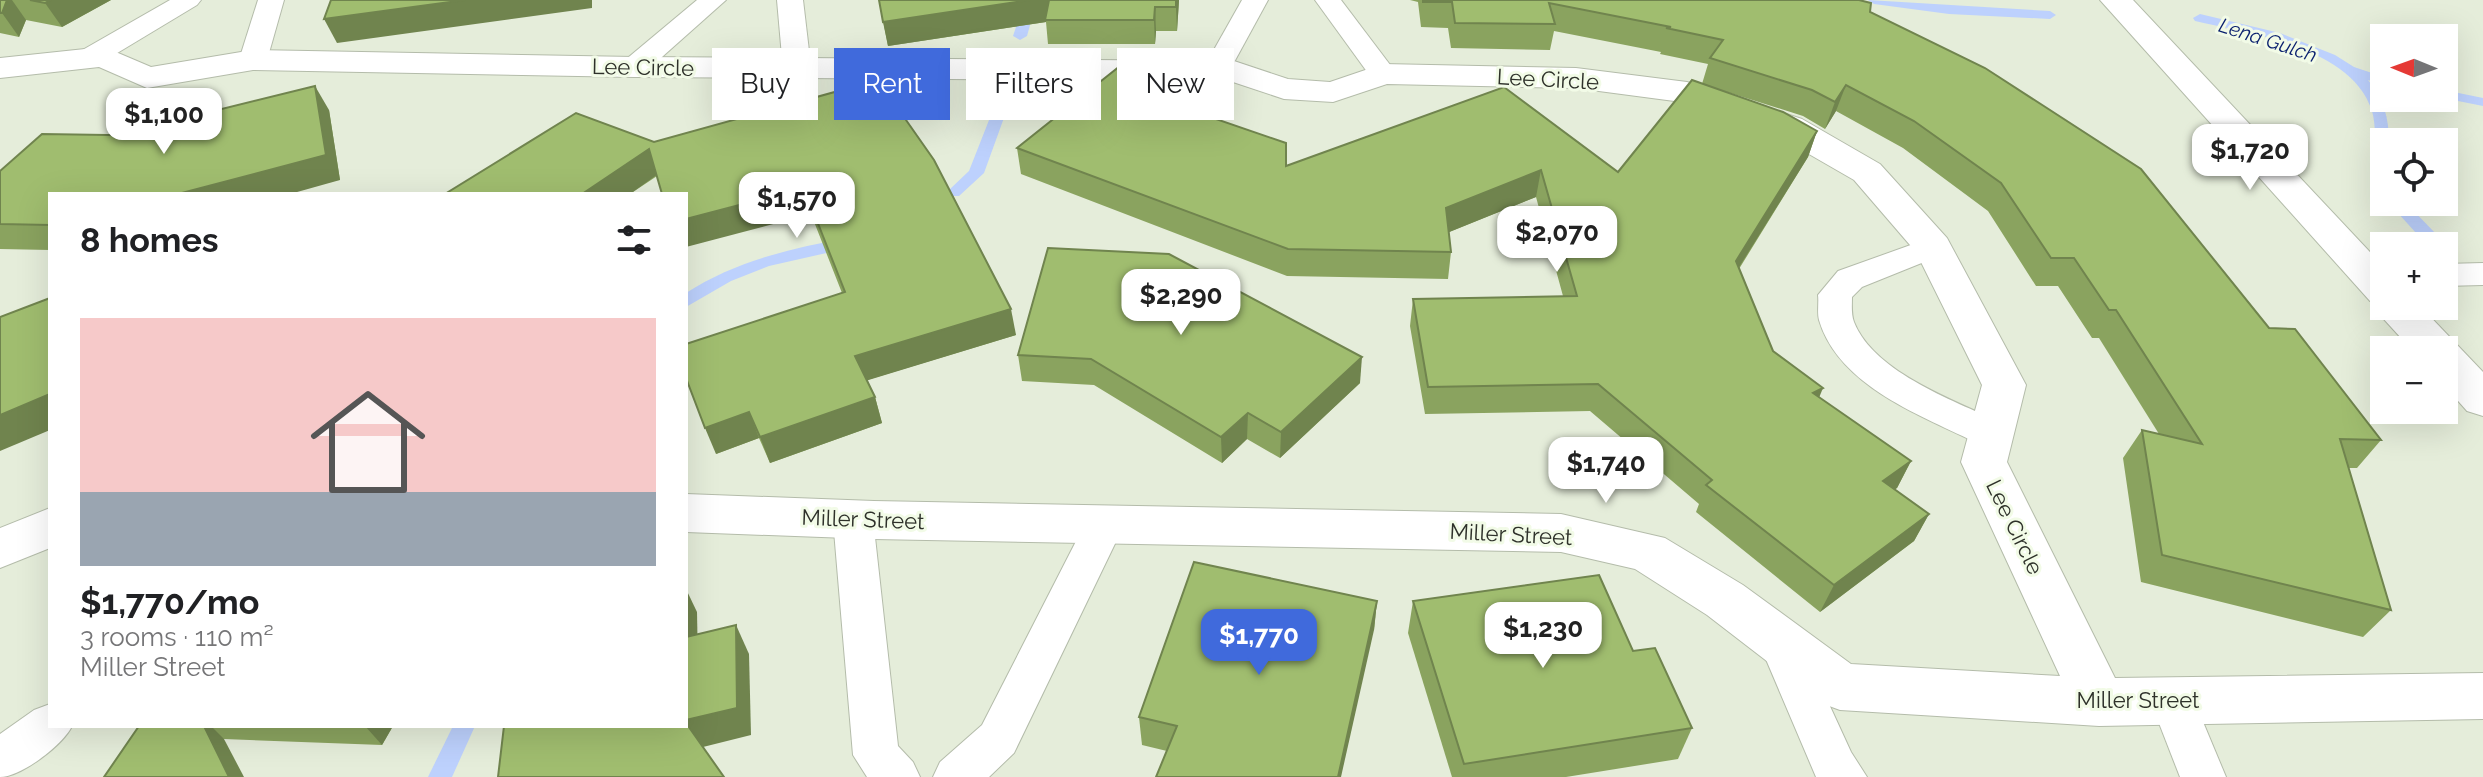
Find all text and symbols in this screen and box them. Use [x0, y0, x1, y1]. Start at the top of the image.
water label: Lena Gulch [2216, 13, 2320, 67]
north arrow [2370, 24, 2458, 112]
map controls [2370, 24, 2458, 424]
chip: Buy [712, 48, 818, 120]
chip: Rent [834, 48, 950, 120]
chip: Filters [966, 48, 1101, 120]
chip: New [1117, 48, 1234, 120]
street label: Lee Circle [592, 53, 694, 81]
street label: Lee Circle [1496, 63, 1600, 95]
pin: $1,100 [99, 88, 229, 156]
text: $1,100 [124, 99, 204, 129]
pin: $1,720 [2185, 124, 2315, 192]
button: locate [2370, 128, 2458, 216]
text: $1,720 [2210, 135, 2290, 165]
pin: $1,570 [732, 172, 862, 240]
text: $1,570 [757, 183, 837, 213]
pin: $2,070 [1492, 206, 1622, 274]
text: $2,070 [1515, 217, 1599, 247]
icon: filters [612, 218, 656, 262]
text: 8 homes [80, 220, 219, 260]
button: + [2370, 232, 2458, 320]
pin: $2,290 [1116, 269, 1246, 337]
text: $2,290 [1139, 280, 1223, 310]
button: − [2370, 336, 2458, 424]
icon: home [296, 370, 440, 514]
pin: $1,740 [1541, 437, 1671, 505]
text: $1,740 [1566, 448, 1646, 478]
street label: Lee Circle [1981, 475, 2049, 579]
street label: Miller Street [801, 504, 925, 534]
street label: Miller Street [1449, 518, 1574, 550]
text: $1,770/mo [80, 582, 259, 622]
pin: $1,230 [1478, 602, 1608, 670]
pin: $1,770 [1194, 609, 1324, 677]
text: $1,230 [1503, 613, 1583, 643]
text: $1,770 [1219, 620, 1299, 650]
text: 3 rooms · 110 m² [80, 622, 274, 652]
text: Miller Street [80, 652, 225, 682]
street label: Miller Street [2077, 687, 2200, 713]

